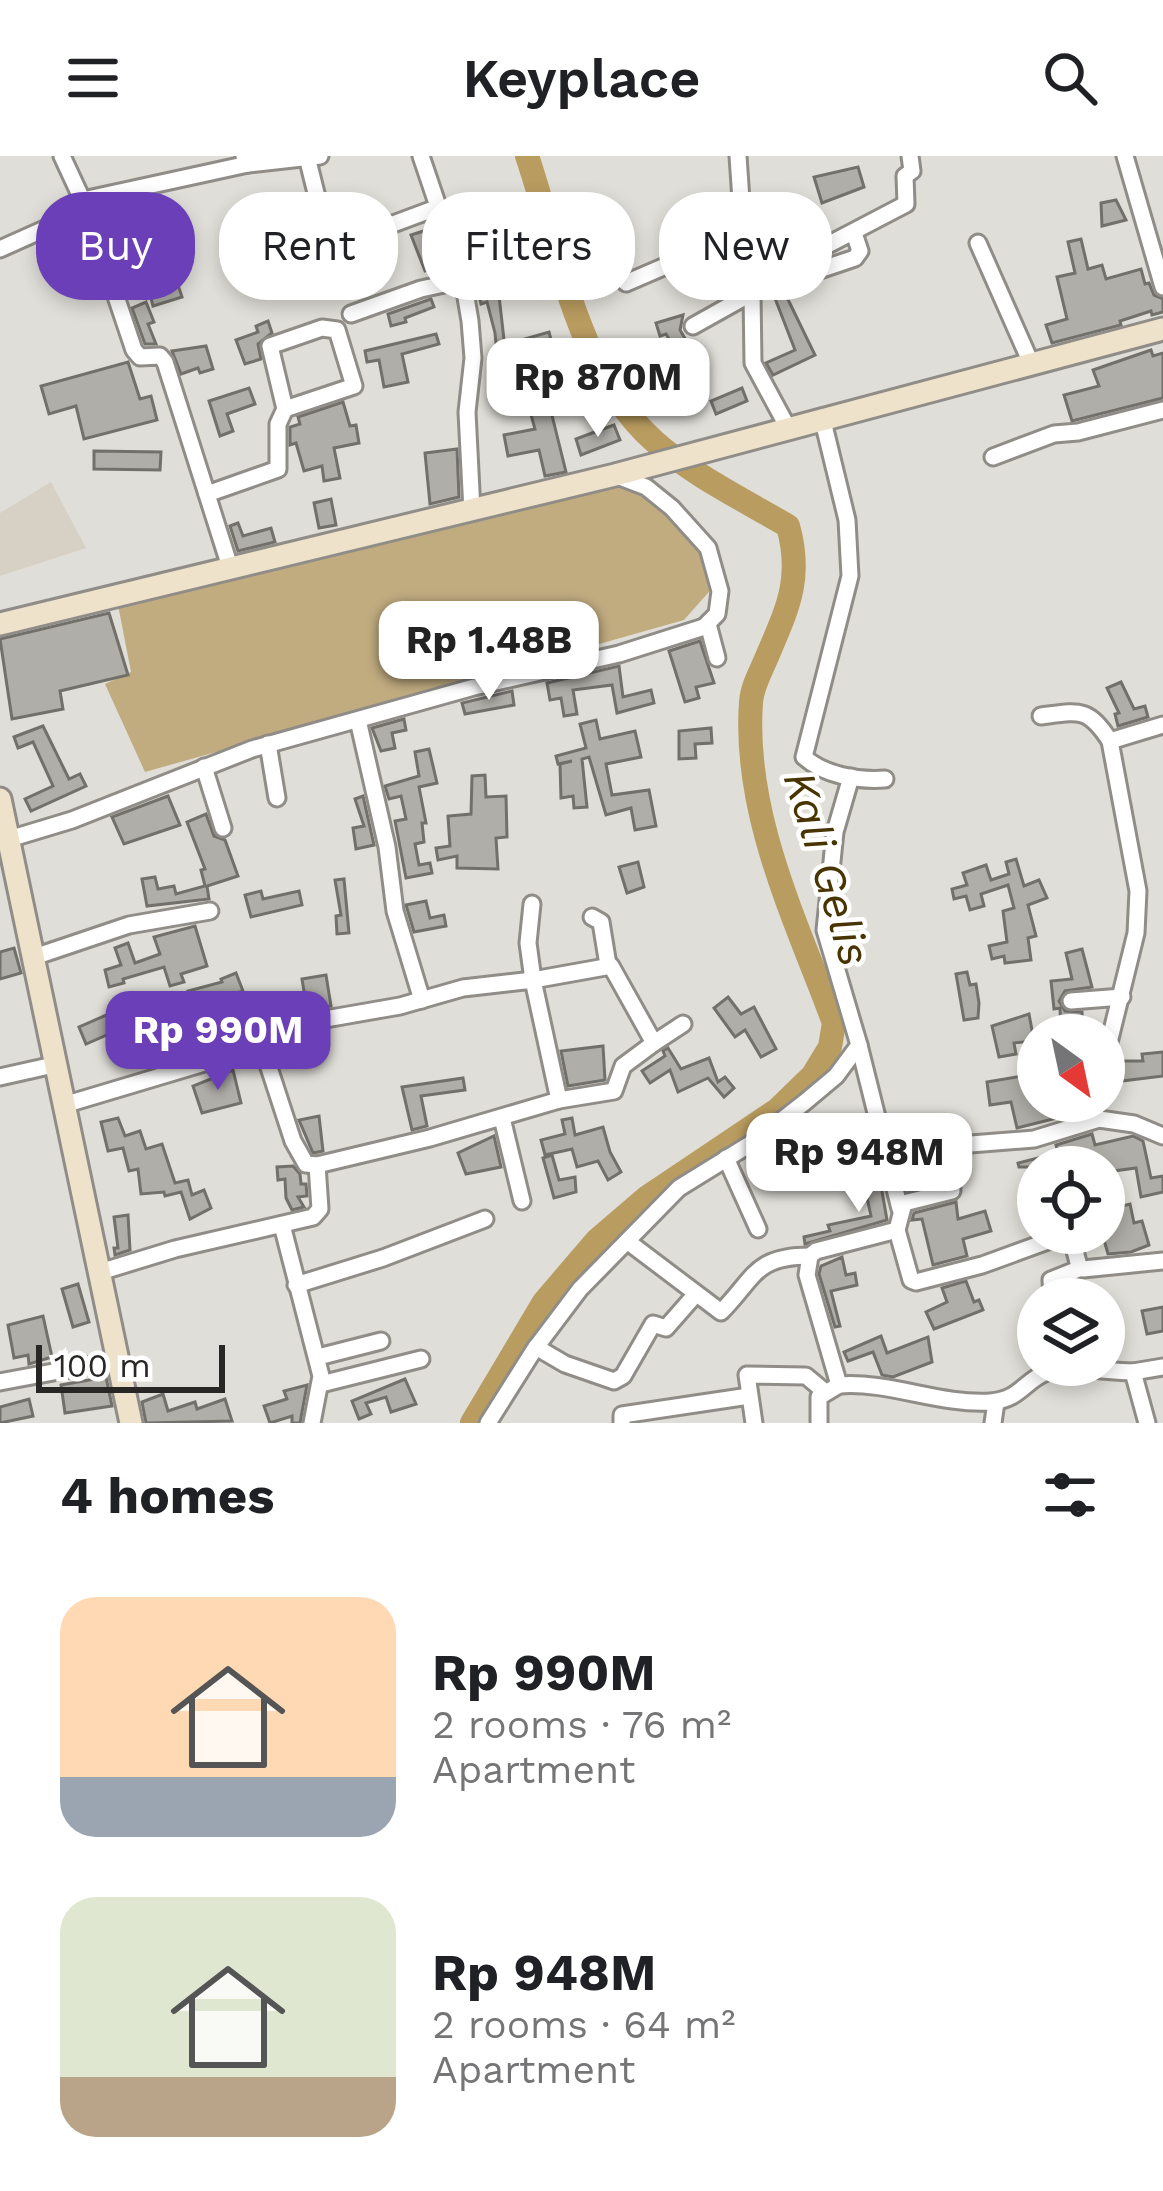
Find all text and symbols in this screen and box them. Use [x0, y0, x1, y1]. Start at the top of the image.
icon: menu [60, 45, 126, 111]
icon: search [1037, 45, 1103, 111]
text: Keyplace [462, 47, 701, 110]
chip: Buy [36, 192, 195, 300]
chip: Rent [219, 192, 398, 300]
chip: Filters [422, 192, 635, 300]
chip: New [659, 192, 832, 300]
pin: Rp 870M [487, 338, 709, 440]
text: Rp 870M [514, 354, 682, 399]
pin: Rp 1.48B [365, 601, 613, 703]
text: Rp 1.48B [406, 617, 572, 662]
water label: Kali Gelis [773, 764, 882, 972]
pin: Rp 990M [107, 991, 329, 1093]
text: Rp 990M [132, 1007, 304, 1052]
north arrow [1017, 1014, 1125, 1122]
map controls [1017, 1014, 1125, 1386]
pin: Rp 948M [748, 1113, 970, 1215]
text: Rp 948M [773, 1129, 945, 1174]
button: locate [1017, 1146, 1125, 1254]
button: layers [1017, 1278, 1125, 1386]
scale bar [36, 1339, 225, 1392]
text: 100 m [54, 1346, 151, 1385]
icon: filters [1037, 1462, 1103, 1528]
text: 4 homes [60, 1466, 274, 1525]
text: Rp 990M [432, 1643, 656, 1702]
icon: home [156, 1645, 300, 1789]
text: 2 rooms · 76 m² [432, 1702, 731, 1747]
text: Apartment [432, 1747, 635, 1792]
text: Rp 948M [432, 1943, 656, 2002]
icon: home [156, 1945, 300, 2089]
text: 2 rooms · 64 m² [432, 2002, 736, 2047]
text: Apartment [432, 2047, 635, 2092]

